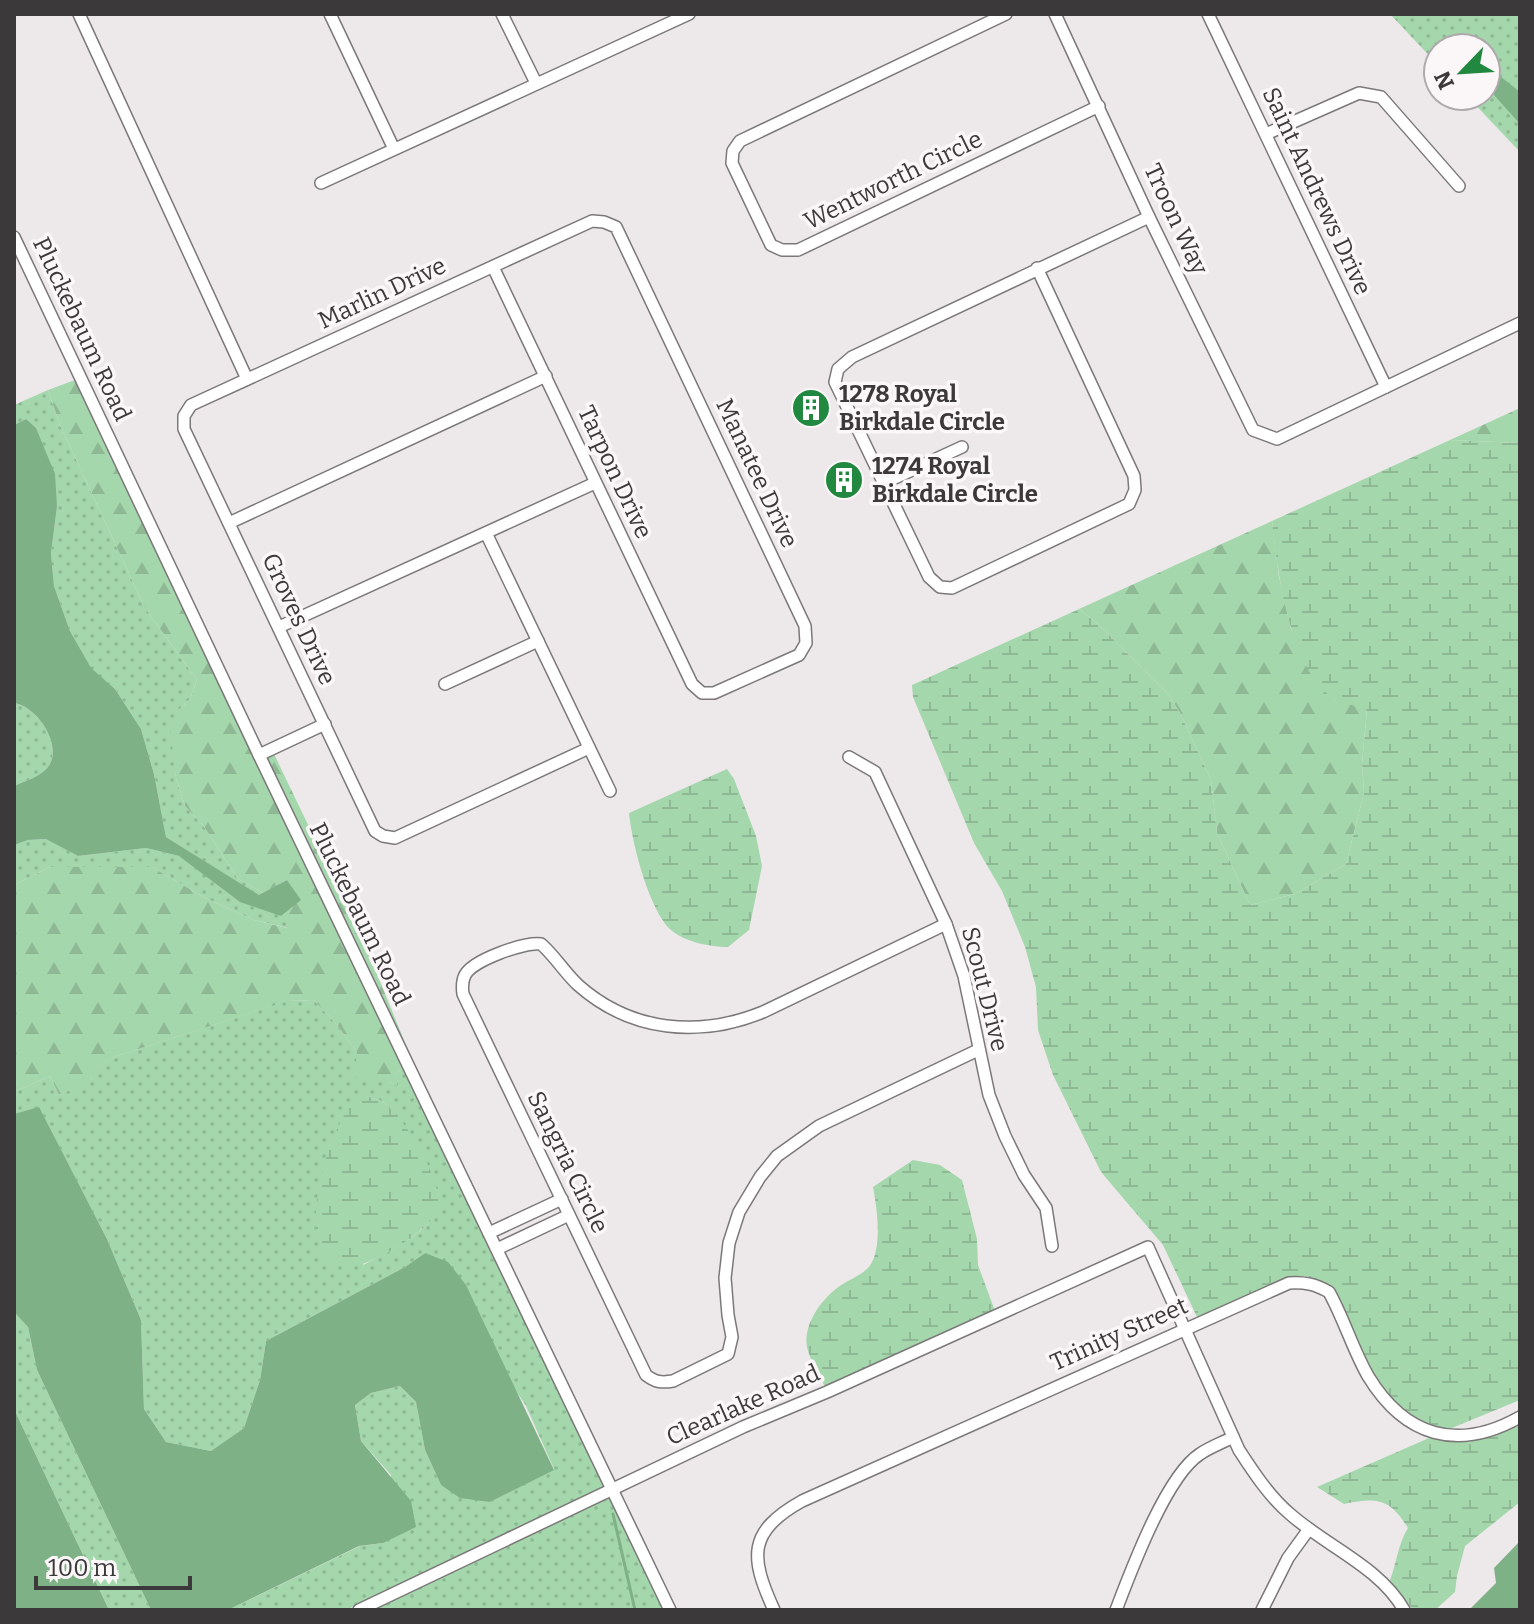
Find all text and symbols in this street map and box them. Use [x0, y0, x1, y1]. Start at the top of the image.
north arrow [1422, 32, 1502, 112]
text: N [1428, 67, 1460, 94]
street label: Saint Andrews Drive [1257, 83, 1377, 299]
street label: Wentworth Circle [799, 125, 987, 235]
street label: Troon Way [1138, 159, 1214, 279]
street label: Pluckebaum Road [27, 233, 137, 425]
street label: Marlin Drive [314, 251, 450, 335]
place label: 1278 Royal Birkdale Circle [839, 380, 1005, 436]
building icon: 1278 Royal Birkdale Circle [790, 387, 832, 429]
street label: Manatee Drive [710, 394, 804, 552]
street label: Tarpon Drive [572, 401, 658, 543]
place label: 1274 Royal Birkdale Circle [872, 452, 1038, 508]
building icon: 1274 Royal Birkdale Circle [823, 459, 865, 501]
street label: Groves Drive [256, 549, 342, 689]
street label: Pluckebaum Road [304, 818, 416, 1010]
street label: Scout Drive [956, 924, 1014, 1054]
street label: Sangria Circle [522, 1087, 614, 1237]
street label: Trinity Street [1046, 1291, 1192, 1377]
street label: Clearlake Road [662, 1359, 824, 1451]
scale bar [36, 1540, 190, 1590]
text: 100 m [48, 1554, 116, 1582]

